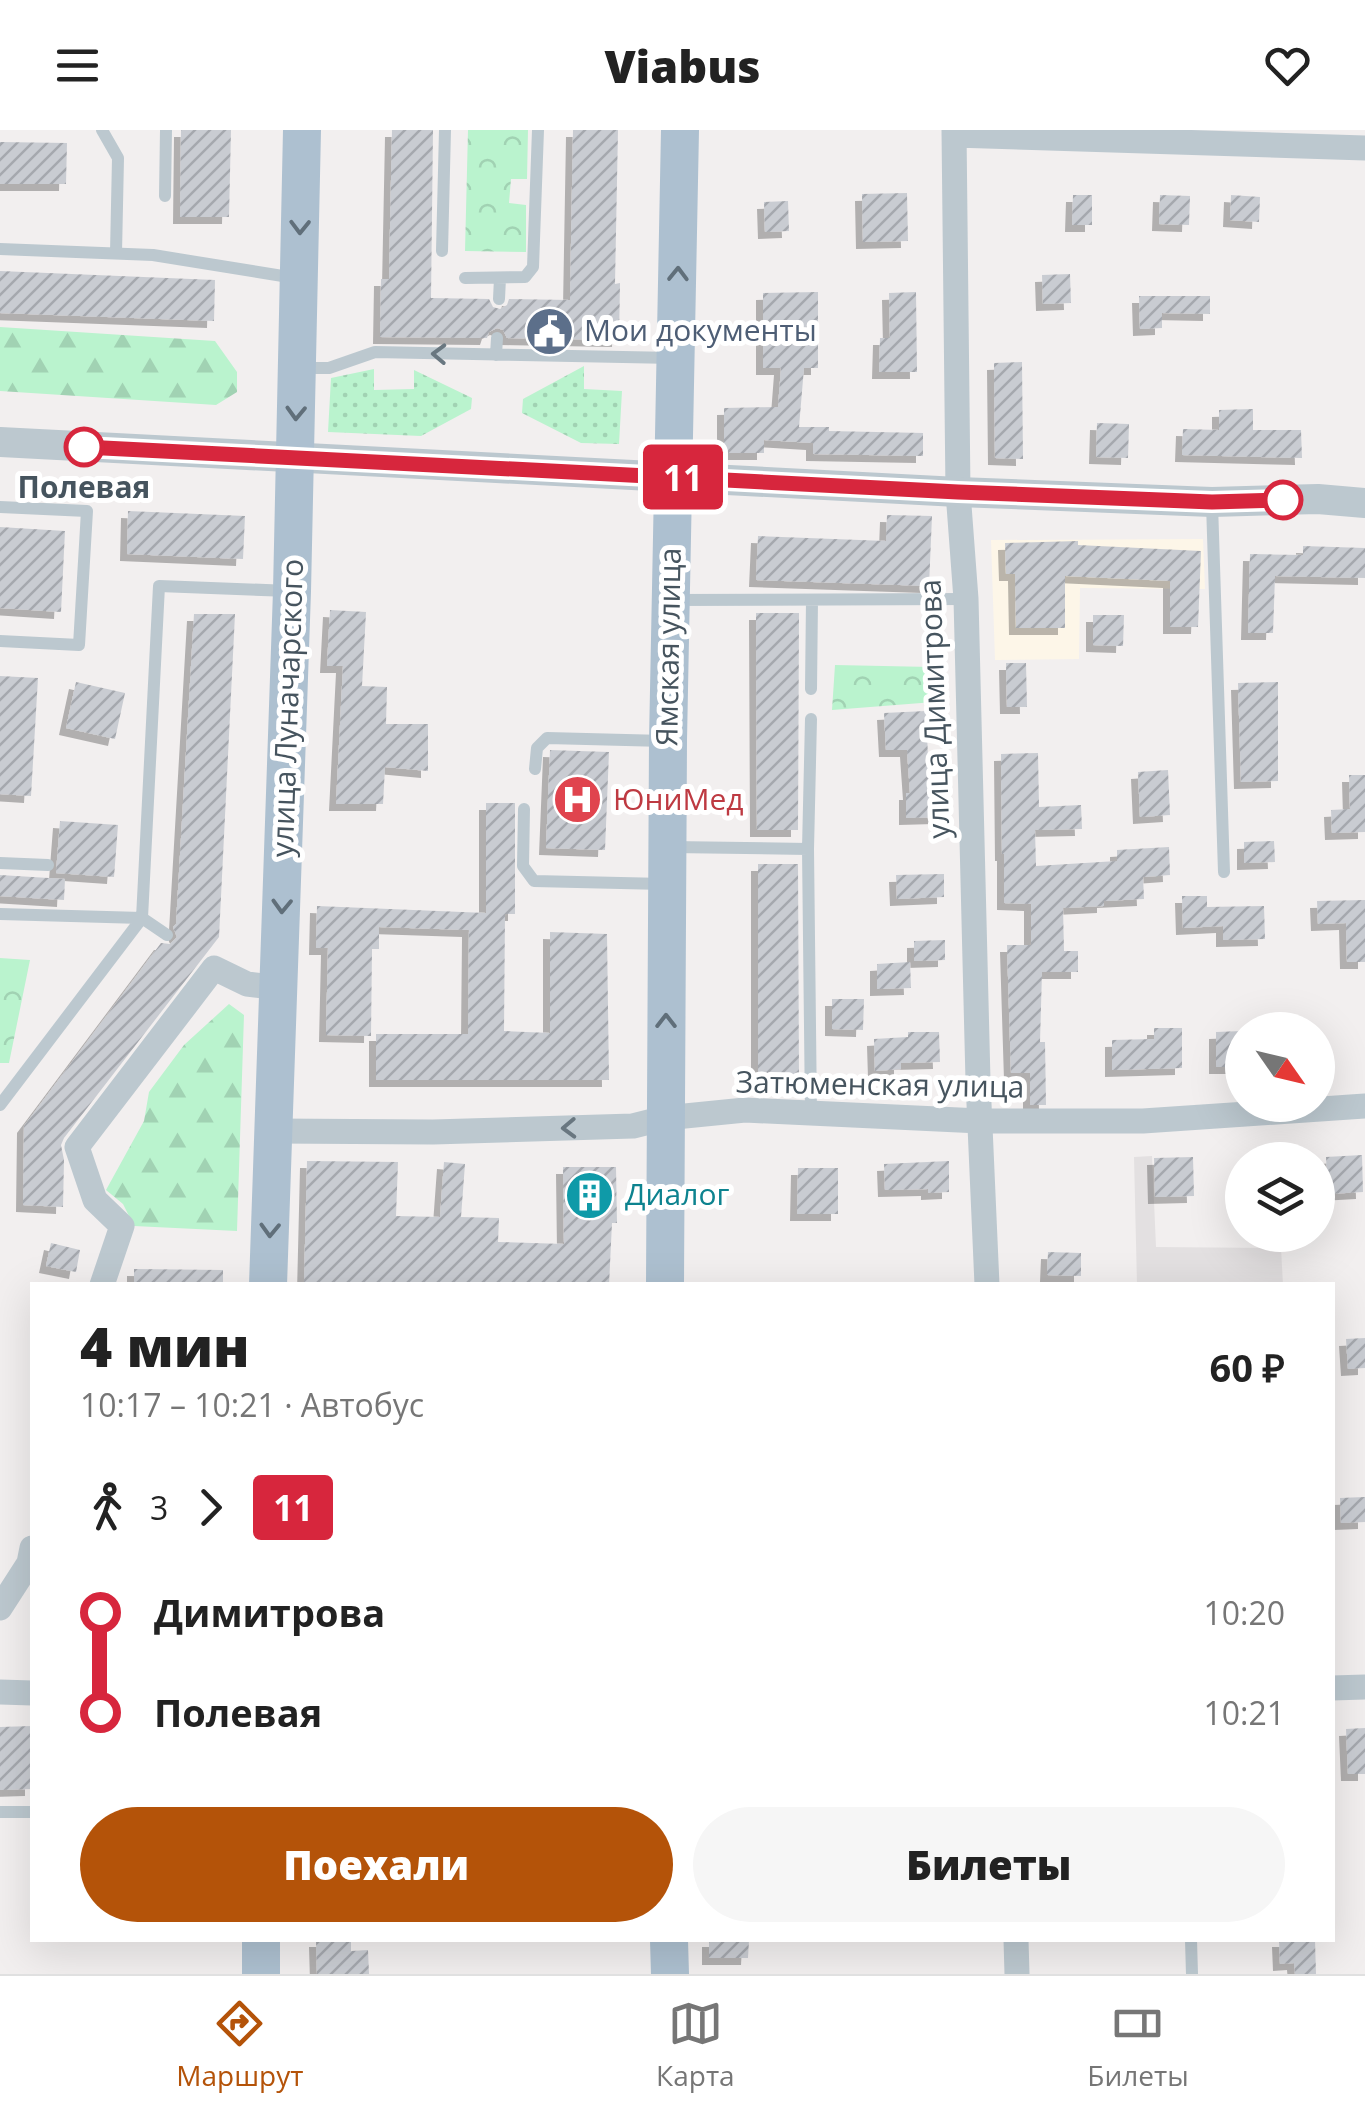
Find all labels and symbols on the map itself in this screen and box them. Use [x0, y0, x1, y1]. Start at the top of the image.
one-way arrow [290, 220, 311, 236]
one-way arrow [667, 266, 688, 282]
public building icon: Мои документы [523, 305, 575, 357]
place label: Мои документы [584, 309, 817, 350]
one-way arrow [430, 343, 446, 364]
one-way arrow [285, 405, 306, 421]
marker: Полевая [65, 428, 103, 466]
line badge: 11 [638, 444, 728, 510]
place label: Полевая [18, 466, 150, 507]
unlabelled marker [1264, 481, 1302, 519]
street label: Ямская улица [645, 547, 690, 747]
street label: улица Луначарского [261, 558, 312, 858]
street label: улица Димитрова [908, 579, 959, 839]
hospital icon: ЮниМед [552, 774, 604, 826]
place label: ЮниМед [613, 778, 744, 819]
one-way arrow [272, 898, 293, 914]
one-way arrow [655, 1012, 677, 1028]
north arrow [1225, 1012, 1335, 1122]
street label: Затюменская улица [735, 1060, 1025, 1107]
one-way arrow [560, 1118, 576, 1139]
building icon: Диалог [564, 1169, 616, 1221]
place label: Диалог [625, 1173, 729, 1214]
one-way arrow [260, 1223, 281, 1239]

